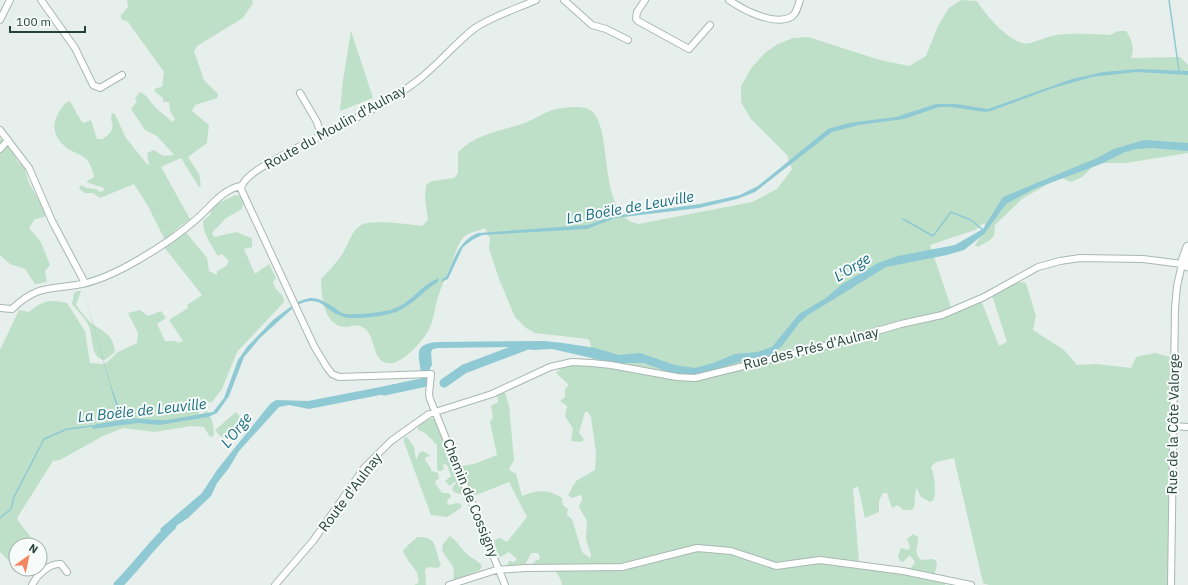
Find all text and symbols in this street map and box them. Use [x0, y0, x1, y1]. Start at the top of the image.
scale bar [10, 8, 85, 34]
text: 100 m [16, 14, 51, 29]
street label: Route du Moulin d'Aulnay [261, 80, 409, 174]
water label: La Boële de Leuville [565, 186, 696, 228]
water label: L'Orge [830, 248, 874, 286]
street label: Rue des Prés d'Aulnay [741, 322, 881, 374]
street label: Rue de la Côte Valorge [1163, 353, 1183, 495]
water label: La Boële de Leuville [77, 394, 208, 426]
water label: L'Orge [216, 408, 256, 452]
street label: Chemin de Cossigny [439, 436, 503, 560]
street label: Route d'Aulnay [314, 449, 386, 535]
north arrow [8, 537, 48, 577]
text: N [26, 541, 41, 557]

